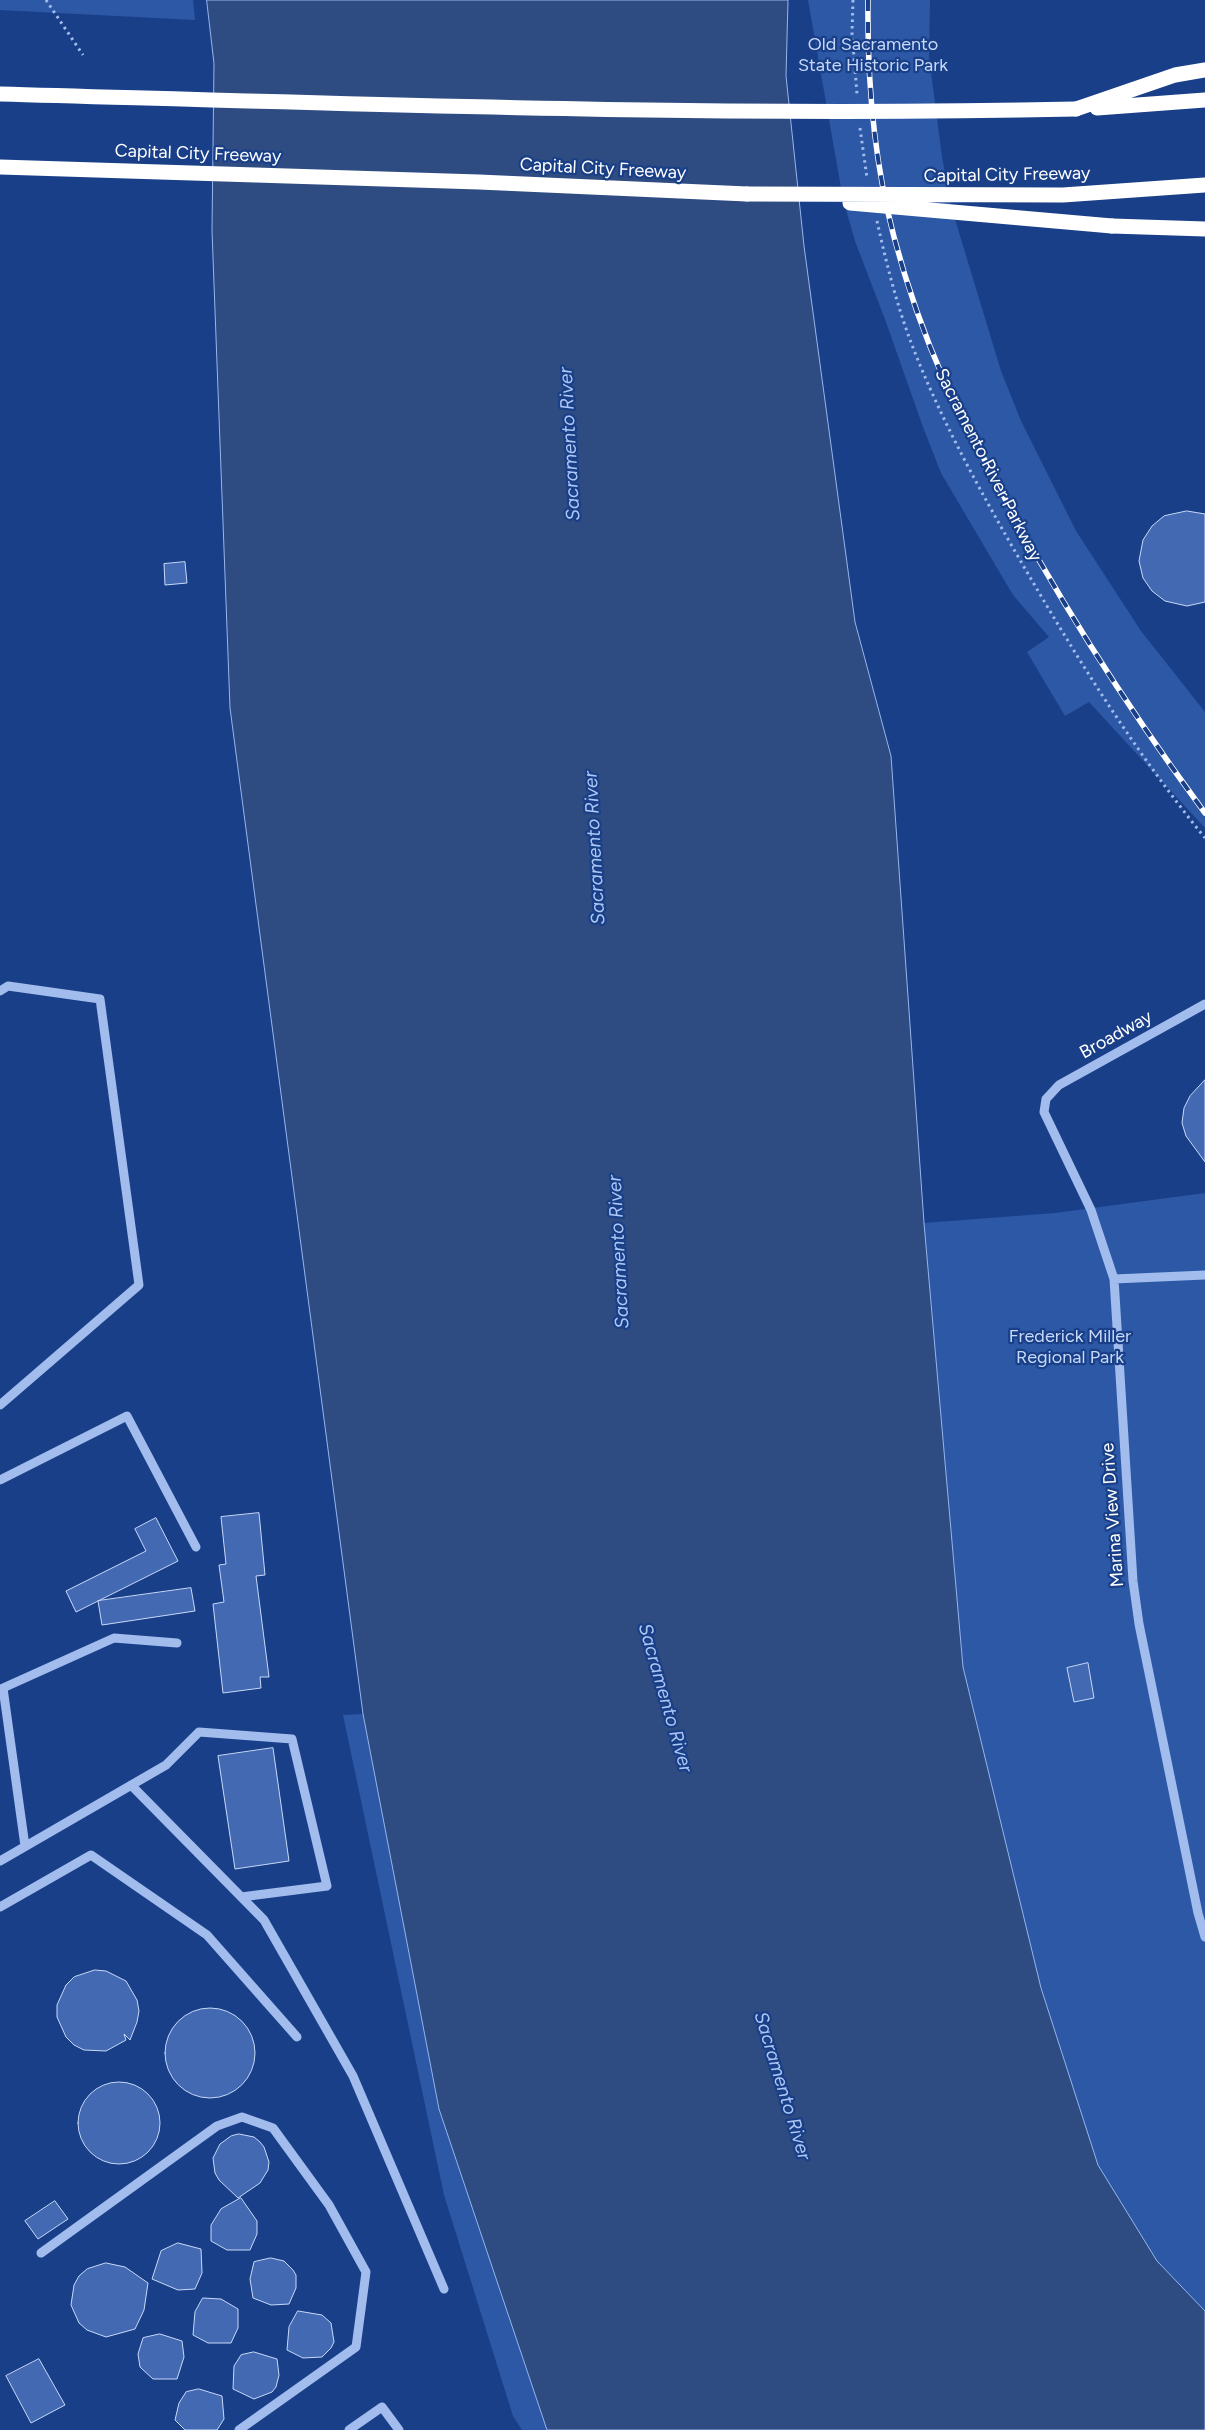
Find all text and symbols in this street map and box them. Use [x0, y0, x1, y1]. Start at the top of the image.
park label: Old Sacramento State Historic Park [798, 34, 948, 76]
street label: Capital City Freeway [114, 140, 282, 168]
street label: Capital City Freeway [519, 154, 687, 184]
street label: Capital City Freeway [923, 163, 1091, 187]
street label: Sacramento River Parkway [930, 365, 1046, 565]
water label: Sacramento River [555, 367, 585, 521]
water label: Sacramento River [580, 771, 610, 925]
street label: Broadway [1076, 1006, 1156, 1064]
water label: Sacramento River [604, 1175, 634, 1329]
park label: Frederick Miller Regional Park [1009, 1326, 1131, 1368]
street label: Marina View Drive [1097, 1442, 1129, 1588]
water label: Sacramento River [633, 1621, 697, 1775]
water label: Sacramento River [749, 2009, 815, 2163]

